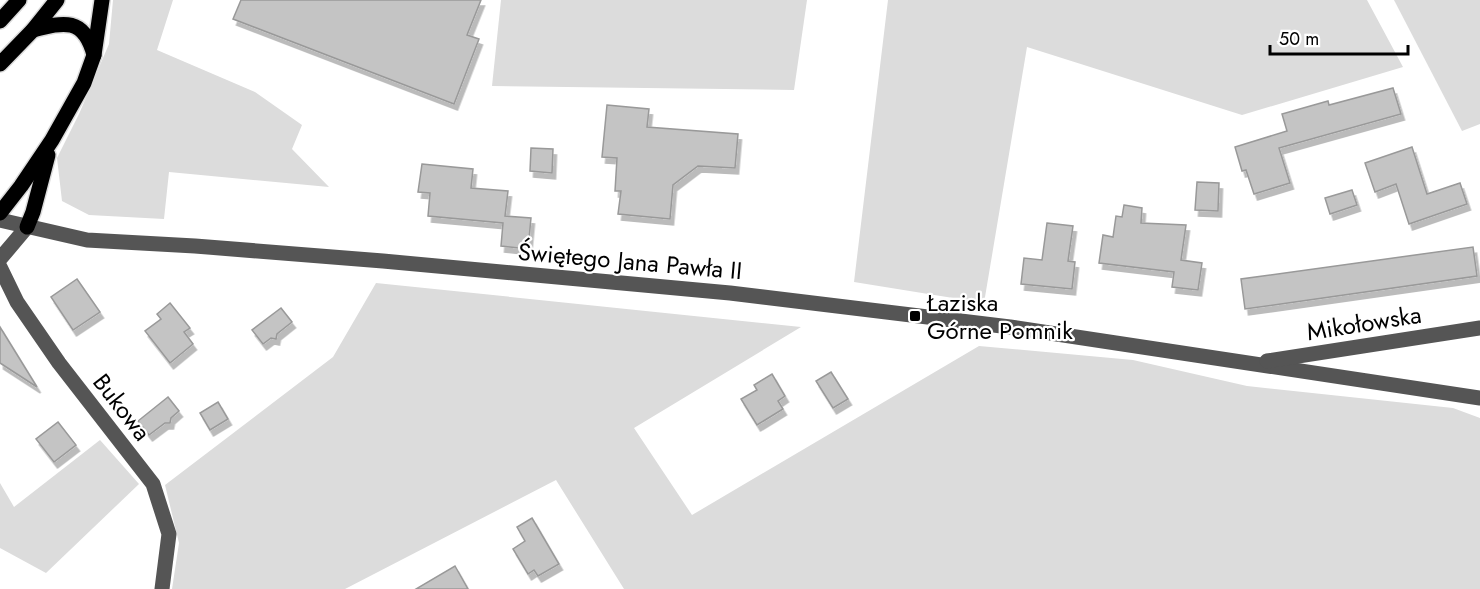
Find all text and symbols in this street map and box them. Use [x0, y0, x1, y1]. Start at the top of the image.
scale bar [1270, 18, 1408, 56]
text: 50 m [1279, 26, 1319, 52]
street label: Świętego Jana Pawła II [516, 234, 744, 288]
place label: Łaziska Górne Pomnik [926, 285, 1073, 348]
street label: Mikołowska [1304, 297, 1424, 349]
marker: Łaziska Górne Pomnik [908, 309, 922, 323]
street label: Bukowa [85, 366, 159, 448]

